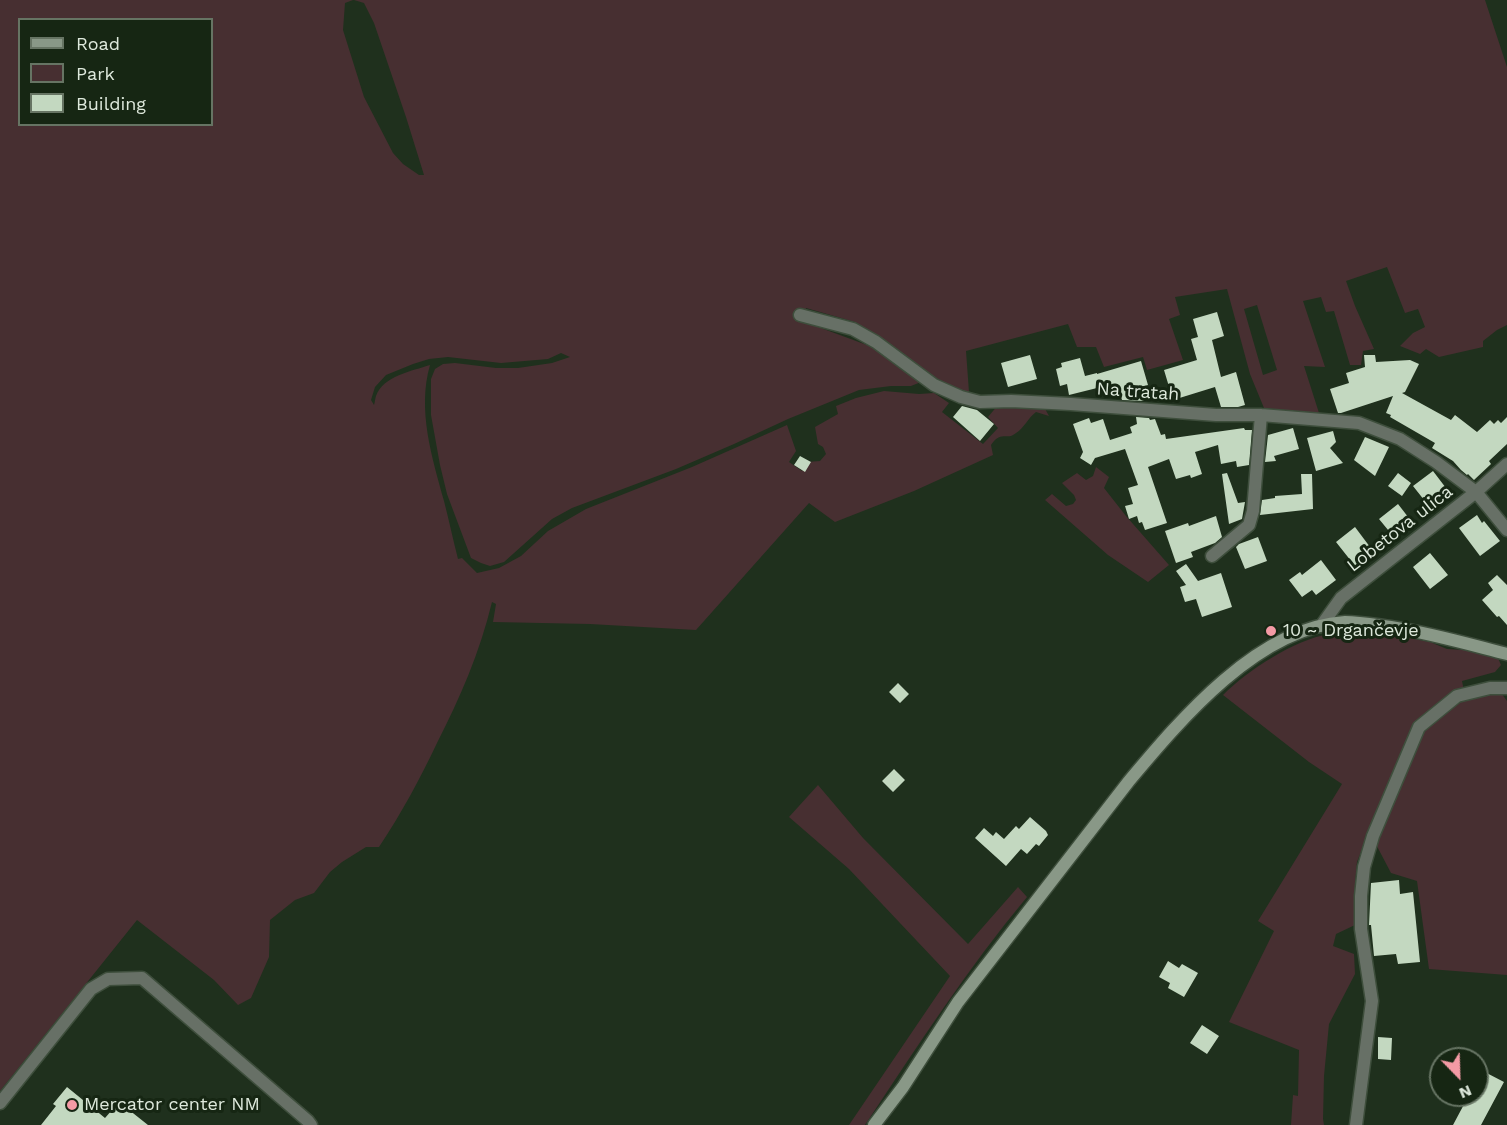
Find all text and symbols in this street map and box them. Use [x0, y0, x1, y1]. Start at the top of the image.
legend [18, 18, 213, 126]
text: Road [76, 33, 120, 54]
text: Park [76, 63, 115, 84]
text: Building [76, 93, 146, 114]
street label: Na tratah [1096, 378, 1180, 406]
street label: Lobetova ulica [1343, 481, 1457, 577]
place label: 10 ~ Drgančevje [1283, 620, 1419, 642]
marker: 10 ~ Drgančevje [1264, 624, 1278, 638]
north arrow [1429, 1047, 1489, 1107]
text: N [1456, 1081, 1475, 1103]
place label: Mercator center NM [84, 1094, 260, 1116]
marker: Mercator center NM [65, 1098, 79, 1112]

